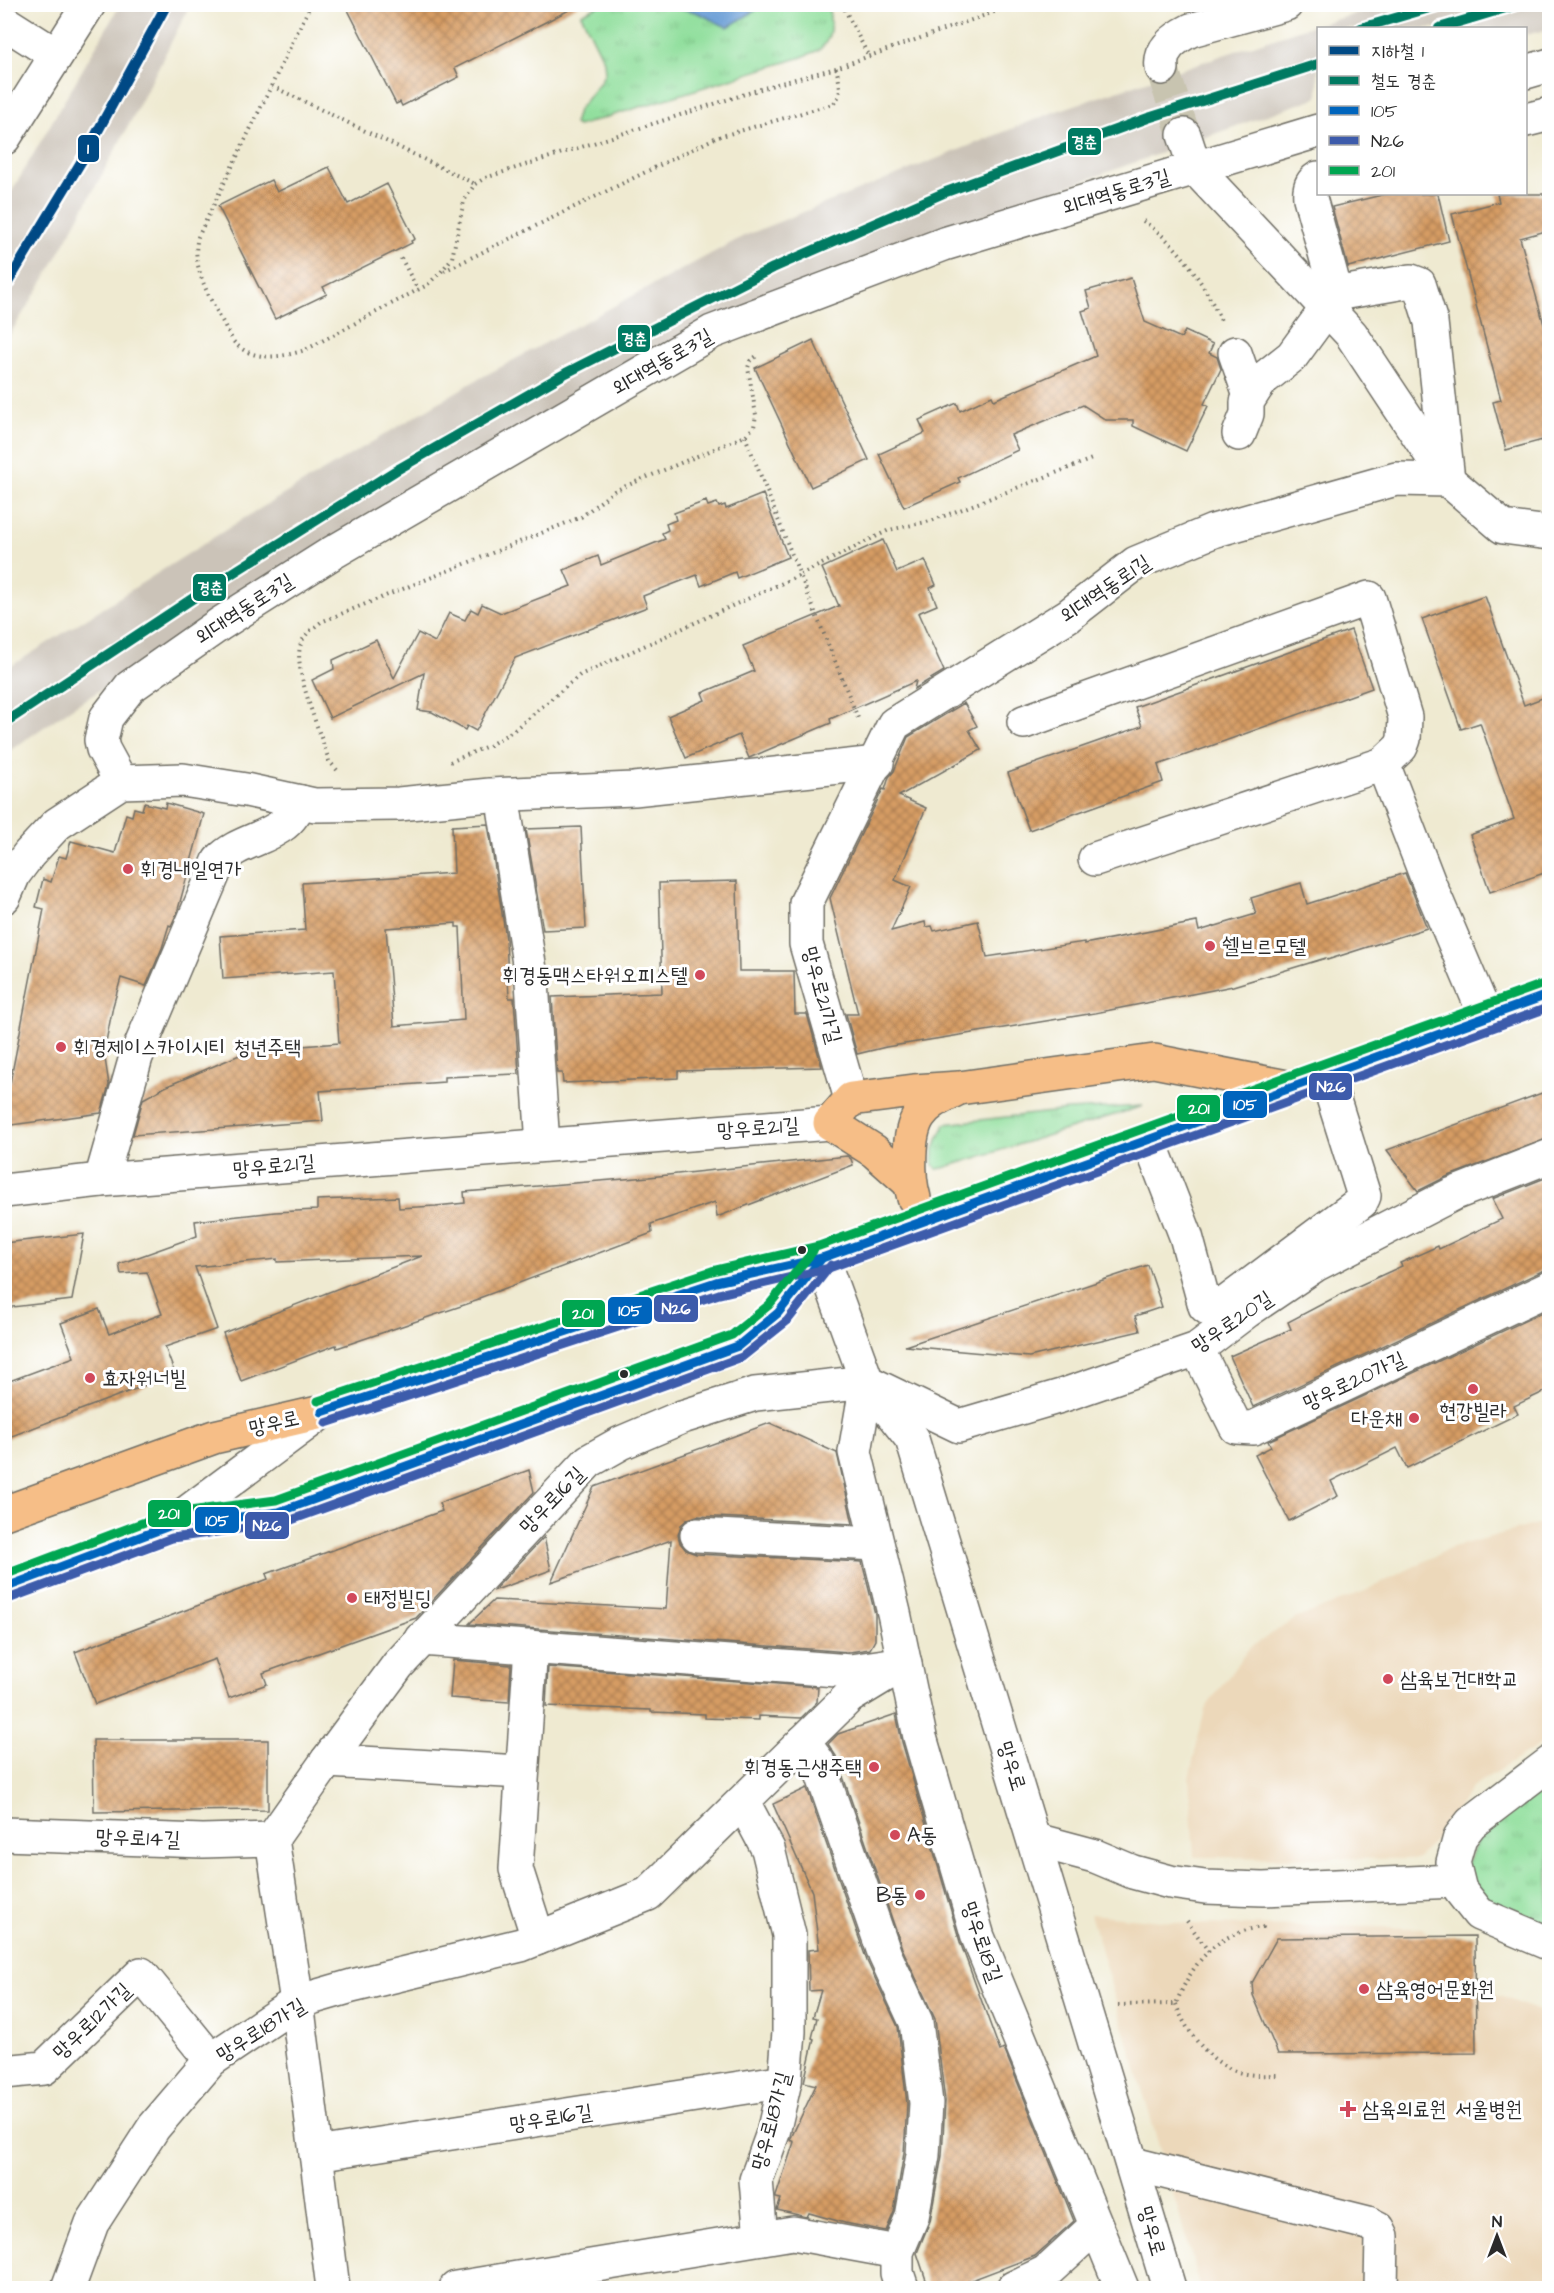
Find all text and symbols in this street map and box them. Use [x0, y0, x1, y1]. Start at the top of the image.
legend [1317, 27, 1527, 195]
text: 지하철 1 [1371, 39, 1424, 64]
text: 철도 경춘 [1371, 69, 1436, 94]
text: 105 [1371, 99, 1398, 124]
line badge: 경춘 [1067, 127, 1102, 156]
text: N26 [1371, 129, 1404, 154]
text: 경춘 [1071, 131, 1097, 153]
line badge: 1 [77, 134, 100, 163]
text: 1 [87, 138, 90, 160]
text: 201 [1371, 159, 1395, 184]
street label: 외대역동로3길 [1058, 162, 1174, 222]
street label: 외대역동로3길 [606, 321, 718, 403]
line badge: 경춘 [617, 324, 651, 353]
text: 경춘 [621, 328, 647, 350]
street label: 외대역동로1길 [1054, 548, 1156, 630]
street label: 외대역동로3길 [189, 566, 299, 652]
line badge: 경춘 [192, 573, 227, 602]
text: 경춘 [197, 577, 223, 599]
place label: 휘경내일연가 [140, 855, 241, 884]
marker: 휘경내일연가 [121, 862, 135, 876]
place label: 쉘브르모텔 [1222, 932, 1307, 961]
marker: 쉘브르모텔 [1203, 939, 1217, 953]
street label: 망우로21가길 [795, 943, 849, 1047]
place label: 휘경동맥스타워오피스텔 [502, 961, 688, 990]
marker: 휘경동맥스타워오피스텔 [693, 968, 707, 982]
place label: 휘경제이스카이시티 청년주택 [73, 1033, 301, 1062]
marker: 휘경제이스카이시티 청년주택 [54, 1040, 68, 1054]
line badge: N26 [1308, 1072, 1353, 1101]
text: N26 [1316, 1076, 1346, 1098]
line badge: 105 [1222, 1090, 1268, 1119]
line badge: 201 [1176, 1094, 1221, 1123]
text: 105 [1233, 1094, 1257, 1116]
text: 201 [1187, 1098, 1211, 1120]
street label: 망우로21길 [716, 1111, 800, 1145]
street label: 망우로21길 [232, 1148, 316, 1184]
unlabelled marker [796, 1244, 808, 1256]
street label: 망우로20길 [1185, 1284, 1279, 1360]
line badge: N26 [653, 1294, 699, 1323]
line badge: 105 [607, 1296, 653, 1325]
text: N26 [661, 1298, 691, 1320]
line badge: 201 [561, 1299, 606, 1328]
text: 105 [618, 1300, 642, 1322]
text: 201 [571, 1303, 595, 1325]
street label: 망우로20가길 [1298, 1345, 1410, 1417]
place label: 효자워너빌 [102, 1364, 187, 1393]
unlabelled marker [618, 1368, 630, 1380]
marker: 효자워너빌 [83, 1371, 97, 1385]
marker: 현강빌라 [1466, 1382, 1480, 1396]
place label: 현강빌라 [1439, 1397, 1507, 1426]
street label: 망우로 [246, 1403, 302, 1443]
place label: 다운채 [1351, 1404, 1402, 1433]
marker: 다운채 [1407, 1411, 1421, 1425]
street label: 망우로16길 [513, 1460, 591, 1540]
line badge: 201 [147, 1499, 192, 1528]
text: 201 [157, 1503, 181, 1525]
line badge: 105 [194, 1506, 240, 1534]
text: 105 [205, 1510, 229, 1532]
line badge: N26 [244, 1511, 290, 1540]
text: N26 [252, 1515, 282, 1537]
place label: 태정빌딩 [364, 1584, 432, 1613]
marker: 태정빌딩 [345, 1591, 359, 1605]
place label: 삼육보건대학교 [1400, 1665, 1518, 1694]
marker: 삼육보건대학교 [1381, 1672, 1395, 1686]
street label: 망우로 [991, 1738, 1033, 1794]
place label: 휘경동근생주택 [744, 1753, 862, 1782]
marker: 휘경동근생주택 [867, 1760, 881, 1774]
place label: A동 [907, 1821, 937, 1850]
street label: 망우로14길 [95, 1822, 181, 1854]
marker: A동 [888, 1828, 902, 1842]
place label: B동 [876, 1881, 908, 1910]
marker: B동 [913, 1888, 927, 1902]
street label: 망우로18길 [955, 1898, 1009, 1986]
place label: 삼육영어문화원 [1376, 1975, 1494, 2004]
street label: 망우로12가길 [46, 1976, 138, 2066]
marker: 삼육영어문화원 [1357, 1982, 1371, 1996]
street label: 망우로18가길 [211, 1991, 312, 2069]
street label: 망우로18가길 [744, 2068, 798, 2173]
place label: 삼육의료원 서울병원 [1362, 2095, 1523, 2124]
street label: 망우로16길 [508, 2097, 595, 2139]
marker: 삼육의료원 서울병원 [1339, 2100, 1357, 2118]
street label: 망우로 [1131, 2203, 1173, 2259]
north arrow [1467, 2206, 1527, 2266]
text: N [1492, 2211, 1502, 2233]

